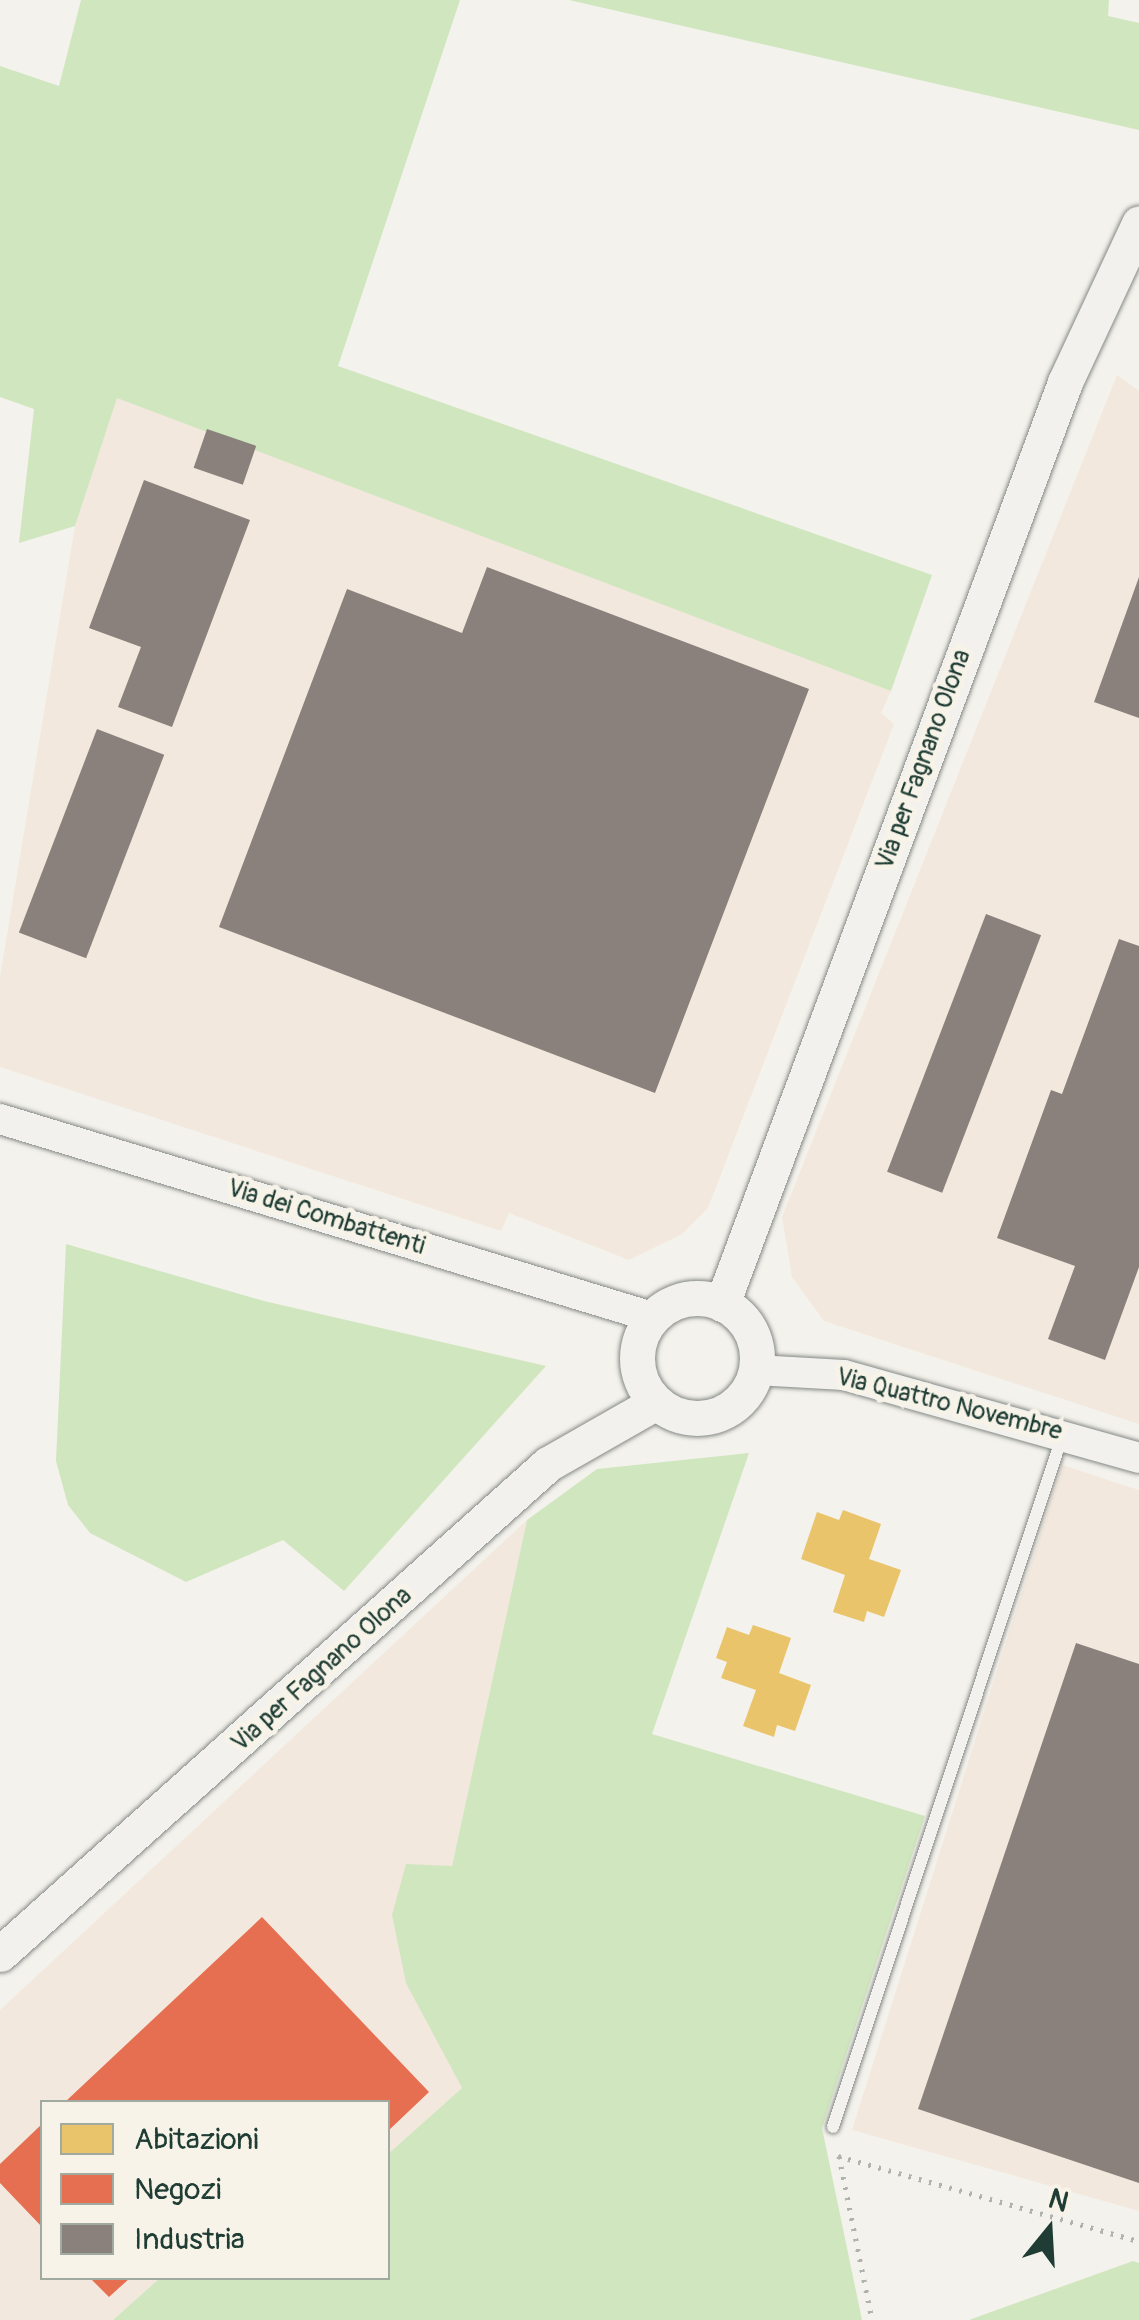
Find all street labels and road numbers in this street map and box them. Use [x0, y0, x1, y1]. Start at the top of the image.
street label: Via per Fagnano Olona [870, 646, 978, 874]
street label: Via dei Combattenti [224, 1174, 428, 1262]
street label: Via Quattro Novembre [833, 1362, 1065, 1448]
street label: Via per Fagnano Olona [226, 1581, 418, 1759]

